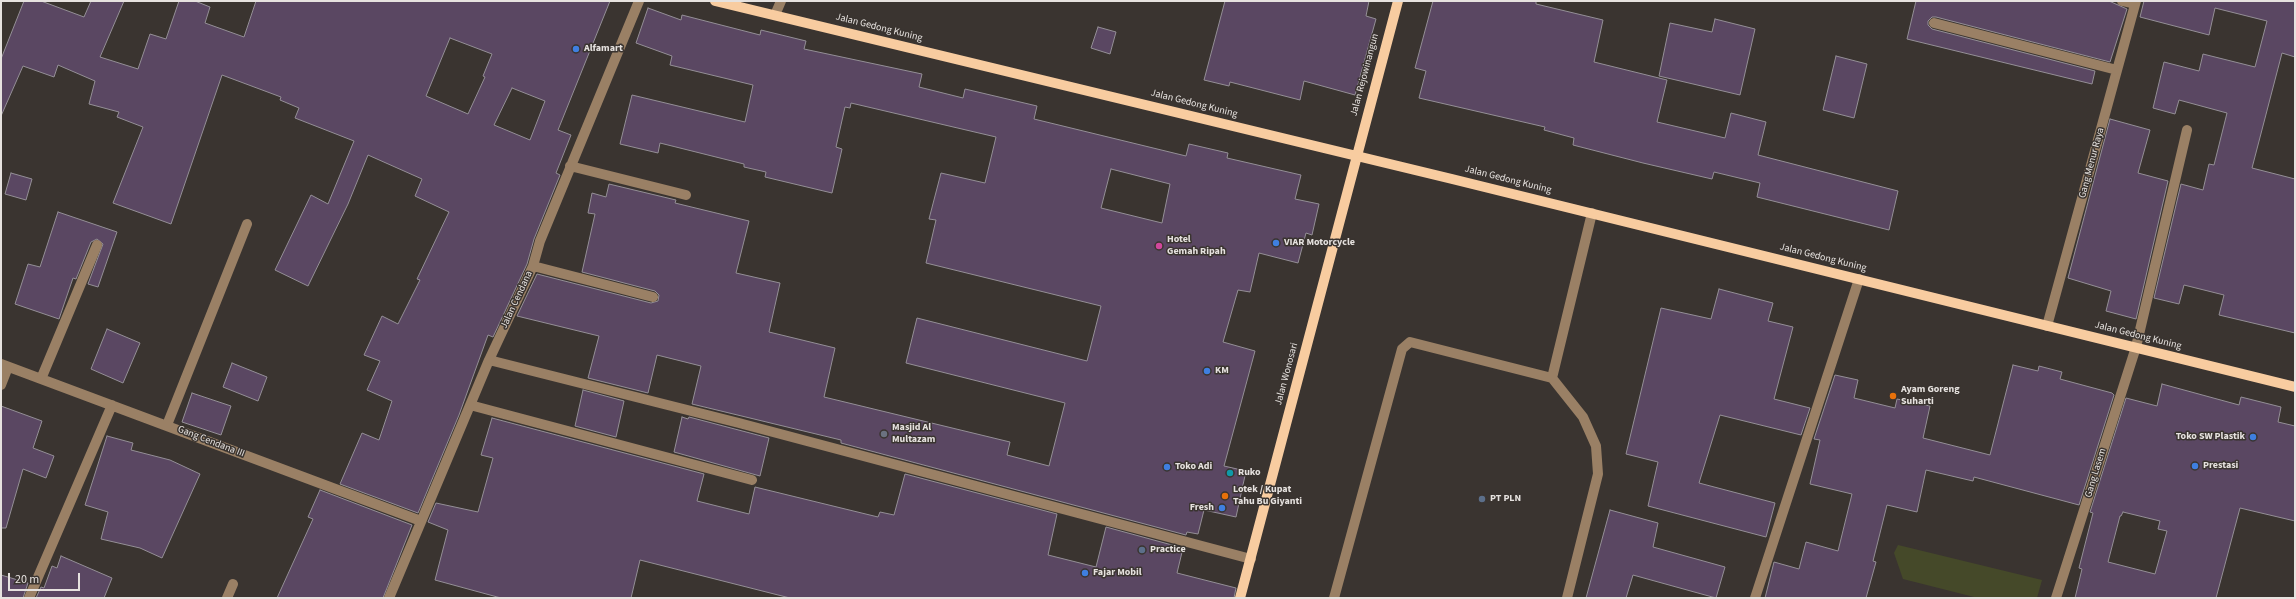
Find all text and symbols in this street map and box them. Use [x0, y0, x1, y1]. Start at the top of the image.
street label: Jalan Gedong Kuning [834, 11, 924, 45]
street label: Jalan Rejowinangun [1348, 32, 1382, 118]
place label: Alfamart [584, 43, 623, 55]
marker: Alfamart [571, 44, 581, 54]
street label: Jalan Gedong Kuning [1149, 87, 1239, 121]
street label: Gang Menur Raya [2077, 126, 2107, 200]
street label: Jalan Gedong Kuning [1463, 163, 1553, 197]
place label: Hotel Gemah Ripah [1167, 234, 1226, 258]
place label: VIAR Motorcycle [1284, 237, 1355, 249]
marker: VIAR Motorcycle [1271, 238, 1281, 248]
marker: Hotel Gemah Ripah [1154, 241, 1164, 251]
street label: Jalan Gedong Kuning [1778, 241, 1868, 275]
street label: Jalan Cendana [498, 269, 536, 331]
street label: Jalan Gedong Kuning [2093, 319, 2183, 353]
street label: Jalan Wonosari [1273, 341, 1301, 407]
place label: KM [1215, 365, 1229, 377]
marker: KM [1202, 366, 1212, 376]
place label: Ayam Goreng Suharti [1901, 384, 1959, 408]
marker: Ayam Goreng Suharti [1888, 391, 1898, 401]
place label: Masjid Al Multazam [892, 422, 935, 446]
street label: Gang Cendana III [176, 424, 246, 460]
marker: Masjid Al Multazam [879, 429, 889, 439]
place label: Toko SW Plastik [2176, 431, 2245, 443]
marker: Toko SW Plastik [2248, 432, 2258, 442]
street label: Gang Lasem [2083, 447, 2109, 499]
place label: Prestasi [2203, 460, 2238, 472]
place label: Toko Adi [1175, 461, 1212, 473]
marker: Prestasi [2190, 461, 2200, 471]
marker: Toko Adi [1162, 462, 1172, 472]
place label: Ruko [1238, 467, 1261, 479]
marker: Ruko [1225, 468, 1235, 478]
place label: Lotek / Kupat Tahu Bu Giyanti [1233, 484, 1302, 508]
marker: Lotek / Kupat Tahu Bu Giyanti [1220, 491, 1230, 501]
place label: PT PLN [1490, 493, 1521, 505]
marker: PT PLN [1477, 494, 1487, 504]
place label: Fresh [1190, 502, 1214, 514]
marker: Fresh [1217, 503, 1227, 513]
place label: Practice [1150, 544, 1186, 556]
marker: Practice [1137, 545, 1147, 555]
scale bar [10, 565, 82, 591]
place label: Fajar Mobil [1093, 567, 1142, 579]
marker: Fajar Mobil [1080, 568, 1090, 578]
text: 20 m [15, 571, 39, 588]

